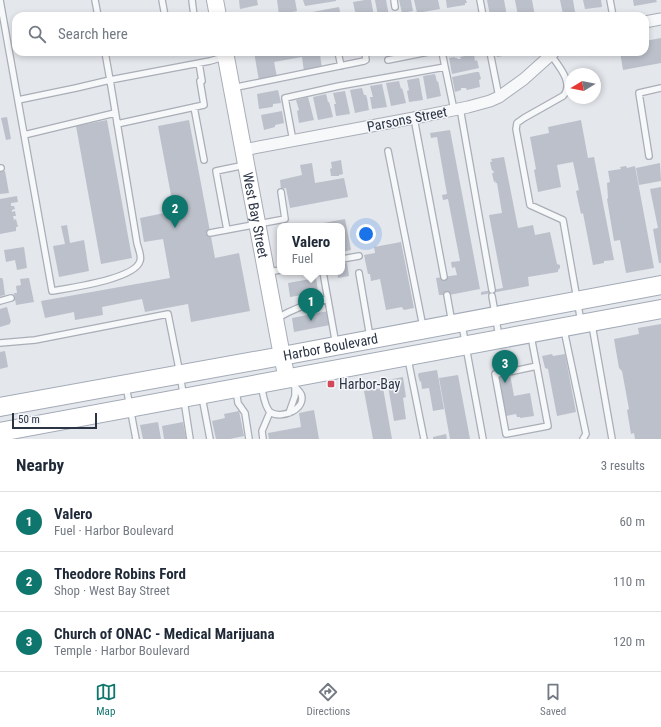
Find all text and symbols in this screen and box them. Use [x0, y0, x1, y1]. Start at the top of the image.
search box [12, 12, 649, 56]
icon: search [26, 23, 48, 45]
text: Search here [58, 25, 128, 43]
north arrow [565, 68, 601, 104]
street label: Parsons Street [366, 103, 448, 135]
street label: West Bay Street [240, 171, 271, 259]
pin: 2 [162, 195, 188, 228]
popup [277, 223, 345, 275]
your location [356, 224, 376, 244]
text: Valero [292, 233, 330, 251]
text: Fuel [292, 251, 313, 266]
pin: 1 [298, 288, 324, 321]
street label: Harbor Boulevard [282, 330, 379, 364]
pin: 3 [492, 350, 518, 383]
place label: Harbor-Bay [339, 376, 401, 392]
marker: Harbor-Bay [326, 379, 336, 389]
scale bar [12, 411, 97, 430]
text: 50 m [18, 413, 40, 426]
text: Nearby [16, 455, 64, 475]
text: 3 results [601, 458, 645, 473]
text: Valero [54, 505, 93, 523]
text: 1 [26, 514, 32, 529]
text: 60 m [619, 514, 645, 529]
text: Fuel · Harbor Boulevard [54, 523, 174, 538]
text: Theodore Robins Ford [54, 565, 186, 583]
text: 2 [26, 574, 32, 589]
text: 110 m [613, 574, 645, 589]
text: Shop · West Bay Street [54, 583, 170, 598]
text: Church of ONAC - Medical Marijuana [54, 625, 274, 643]
text: 3 [26, 634, 32, 649]
text: 120 m [613, 634, 645, 649]
text: Temple · Harbor Boulevard [54, 643, 190, 658]
tab: Map [95, 681, 117, 718]
tab: Directions [306, 681, 350, 718]
tab: Saved [540, 681, 566, 718]

